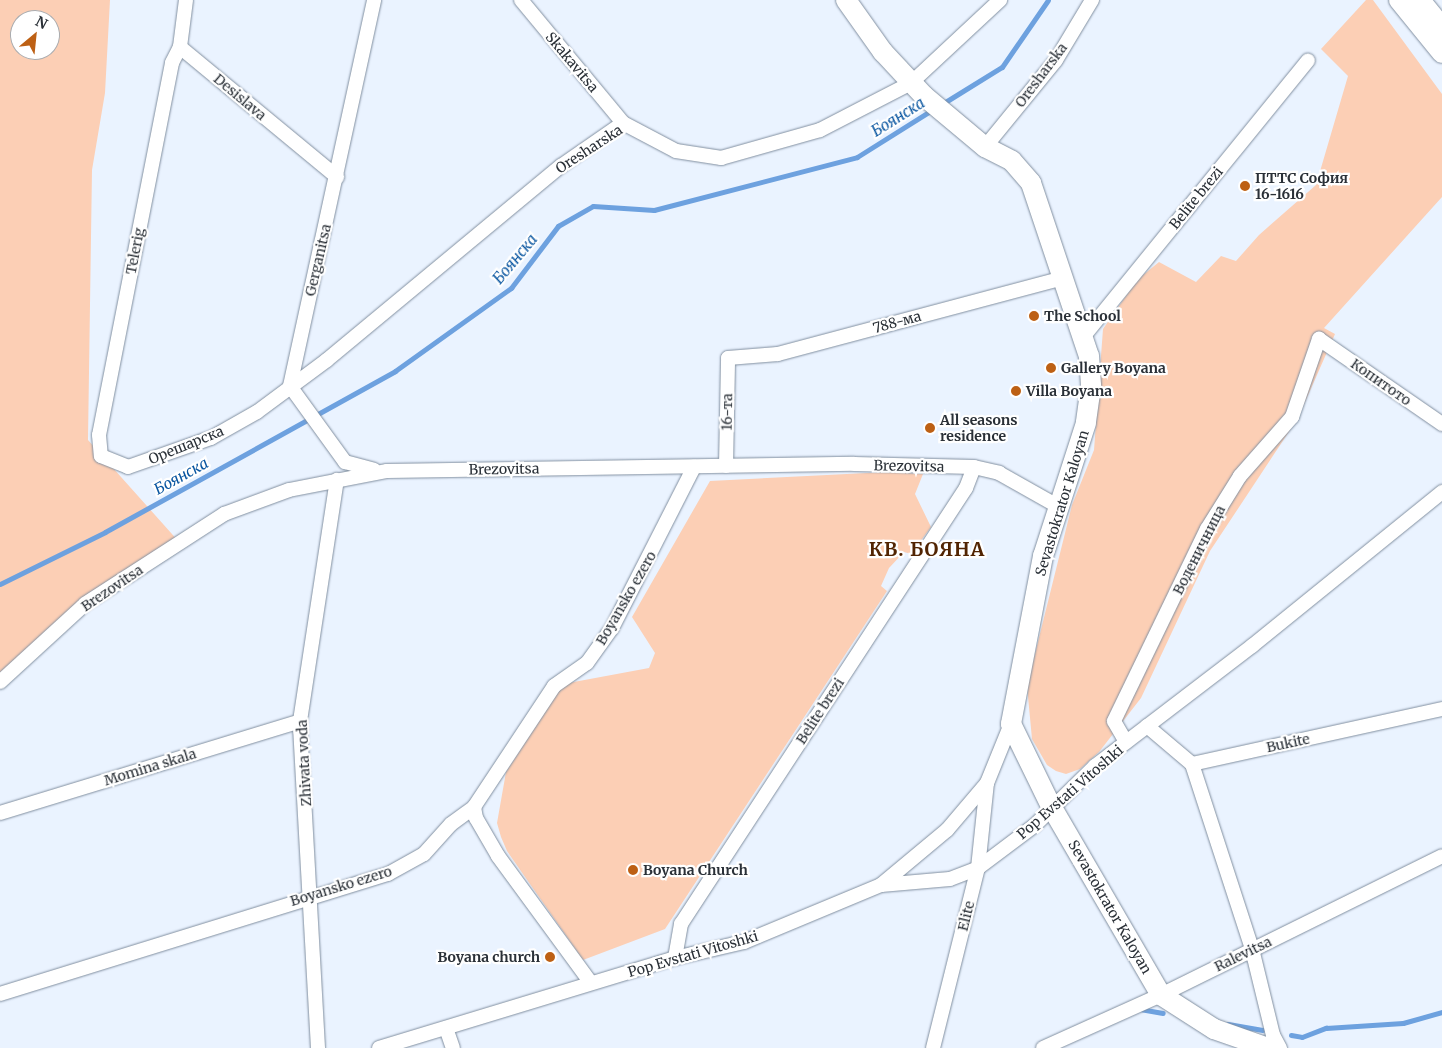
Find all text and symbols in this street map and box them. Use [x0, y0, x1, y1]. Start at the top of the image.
north arrow [10, 10, 60, 60]
text: N [32, 12, 51, 33]
street label: Skakavitsa [542, 29, 602, 95]
street label: Oresharska [1011, 40, 1071, 110]
street label: Desislava [210, 70, 270, 124]
water label: Боянска [868, 94, 928, 140]
street label: Oresharska [553, 121, 625, 177]
street label: Belite brezi [1166, 163, 1226, 233]
place label: ПТТС София 16-1616 [1255, 170, 1348, 202]
marker: ПТТС София 16-1616 [1239, 180, 1251, 192]
street label: Gerganitsa [302, 222, 334, 298]
street label: Telerig [122, 226, 148, 276]
water label: Боянска [489, 231, 541, 287]
street label: 788-ма [871, 308, 923, 336]
place label: The School [1044, 308, 1121, 324]
marker: The School [1028, 310, 1040, 322]
street label: Копитото [1348, 355, 1414, 409]
place label: Gallery Boyana [1061, 360, 1166, 376]
marker: Gallery Boyana [1045, 362, 1057, 374]
place label: Villa Boyana [1026, 383, 1112, 399]
marker: Villa Boyana [1010, 385, 1022, 397]
street label: 16-та [718, 393, 736, 431]
place label: All seasons residence [940, 412, 1018, 444]
street label: Орешарска [146, 422, 226, 468]
marker: All seasons residence [924, 422, 936, 434]
street label: Sevastokrator Kaloyan [1032, 428, 1092, 578]
water label: Боянска [151, 454, 211, 498]
street label: Brezovitsa [873, 457, 945, 475]
street label: Brezovitsa [468, 460, 540, 478]
street label: Воденичница [1169, 503, 1229, 597]
district label: КВ. БОЯНА [868, 539, 986, 561]
street label: Boyansko ezero [592, 548, 660, 648]
street label: Brezovitsa [78, 561, 146, 615]
street label: Belite brezi [792, 675, 848, 747]
street label: Zhivata voda [293, 719, 315, 807]
street label: Bukite [1265, 730, 1311, 756]
street label: Pop Evstati Vitoshki [1014, 741, 1126, 843]
street label: Momina skala [102, 745, 198, 789]
street label: Sevastokrator Kaloyan [1065, 837, 1155, 977]
place label: Boyana Church [643, 862, 748, 878]
street label: Boyansko ezero [288, 863, 394, 909]
marker: Boyana Church [627, 864, 639, 876]
street label: Elite [954, 899, 978, 933]
street label: Pop Evstati Vitoshki [626, 927, 760, 981]
street label: Ralevitsa [1212, 933, 1274, 975]
place label: Boyana church [437, 949, 540, 965]
marker: Boyana church [544, 951, 556, 963]

